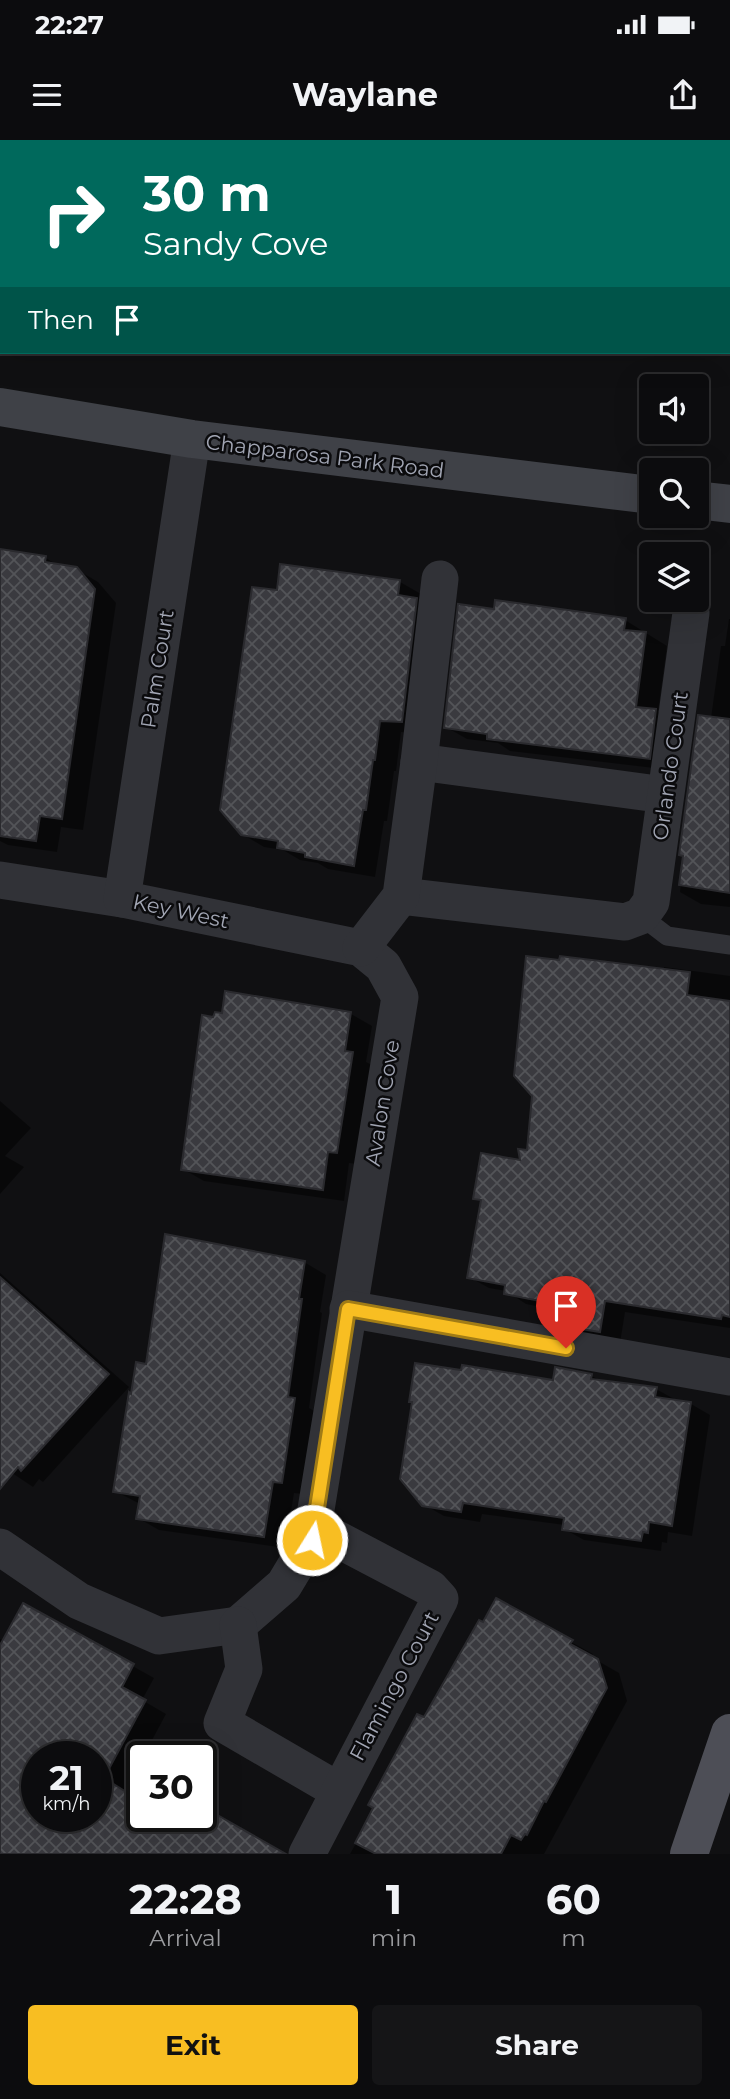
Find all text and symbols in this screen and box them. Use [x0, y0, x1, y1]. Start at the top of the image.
text: 22:27 [35, 9, 104, 41]
text: Waylane [292, 75, 438, 114]
icon: menu [28, 76, 66, 114]
icon: share [664, 76, 702, 114]
text: 30 m [143, 164, 271, 223]
icon: right [28, 168, 119, 259]
text: Sandy Cove [143, 224, 328, 263]
icon: arrive [108, 301, 146, 339]
text: Then [28, 304, 94, 336]
map controls [639, 374, 709, 612]
button: sound [639, 374, 709, 444]
street label: Chapparosa Park Road [204, 429, 446, 483]
button: search [639, 458, 709, 528]
button: layers [639, 542, 709, 612]
street label: Palm Court [135, 608, 179, 730]
street label: Orlando Court [647, 690, 693, 842]
street label: Key West [131, 889, 231, 933]
street label: Avalon Cove [360, 1038, 404, 1168]
pin [536, 1276, 596, 1348]
icon: arrive [547, 1287, 585, 1325]
position arrow [275, 1503, 349, 1577]
street label: Flamingo Court [344, 1607, 444, 1765]
speed limit sign: 30 [126, 1741, 217, 1832]
text: 21 [49, 1756, 84, 1799]
text: km/h [42, 1793, 91, 1815]
text: 22:28 [129, 1873, 242, 1925]
text: 1 [386, 1873, 402, 1925]
text: 60 [546, 1873, 601, 1925]
text: Arrival [149, 1924, 222, 1952]
text: min [371, 1924, 417, 1952]
text: m [561, 1924, 586, 1952]
button: Exit [28, 2005, 358, 2085]
button: Share [372, 2005, 702, 2085]

